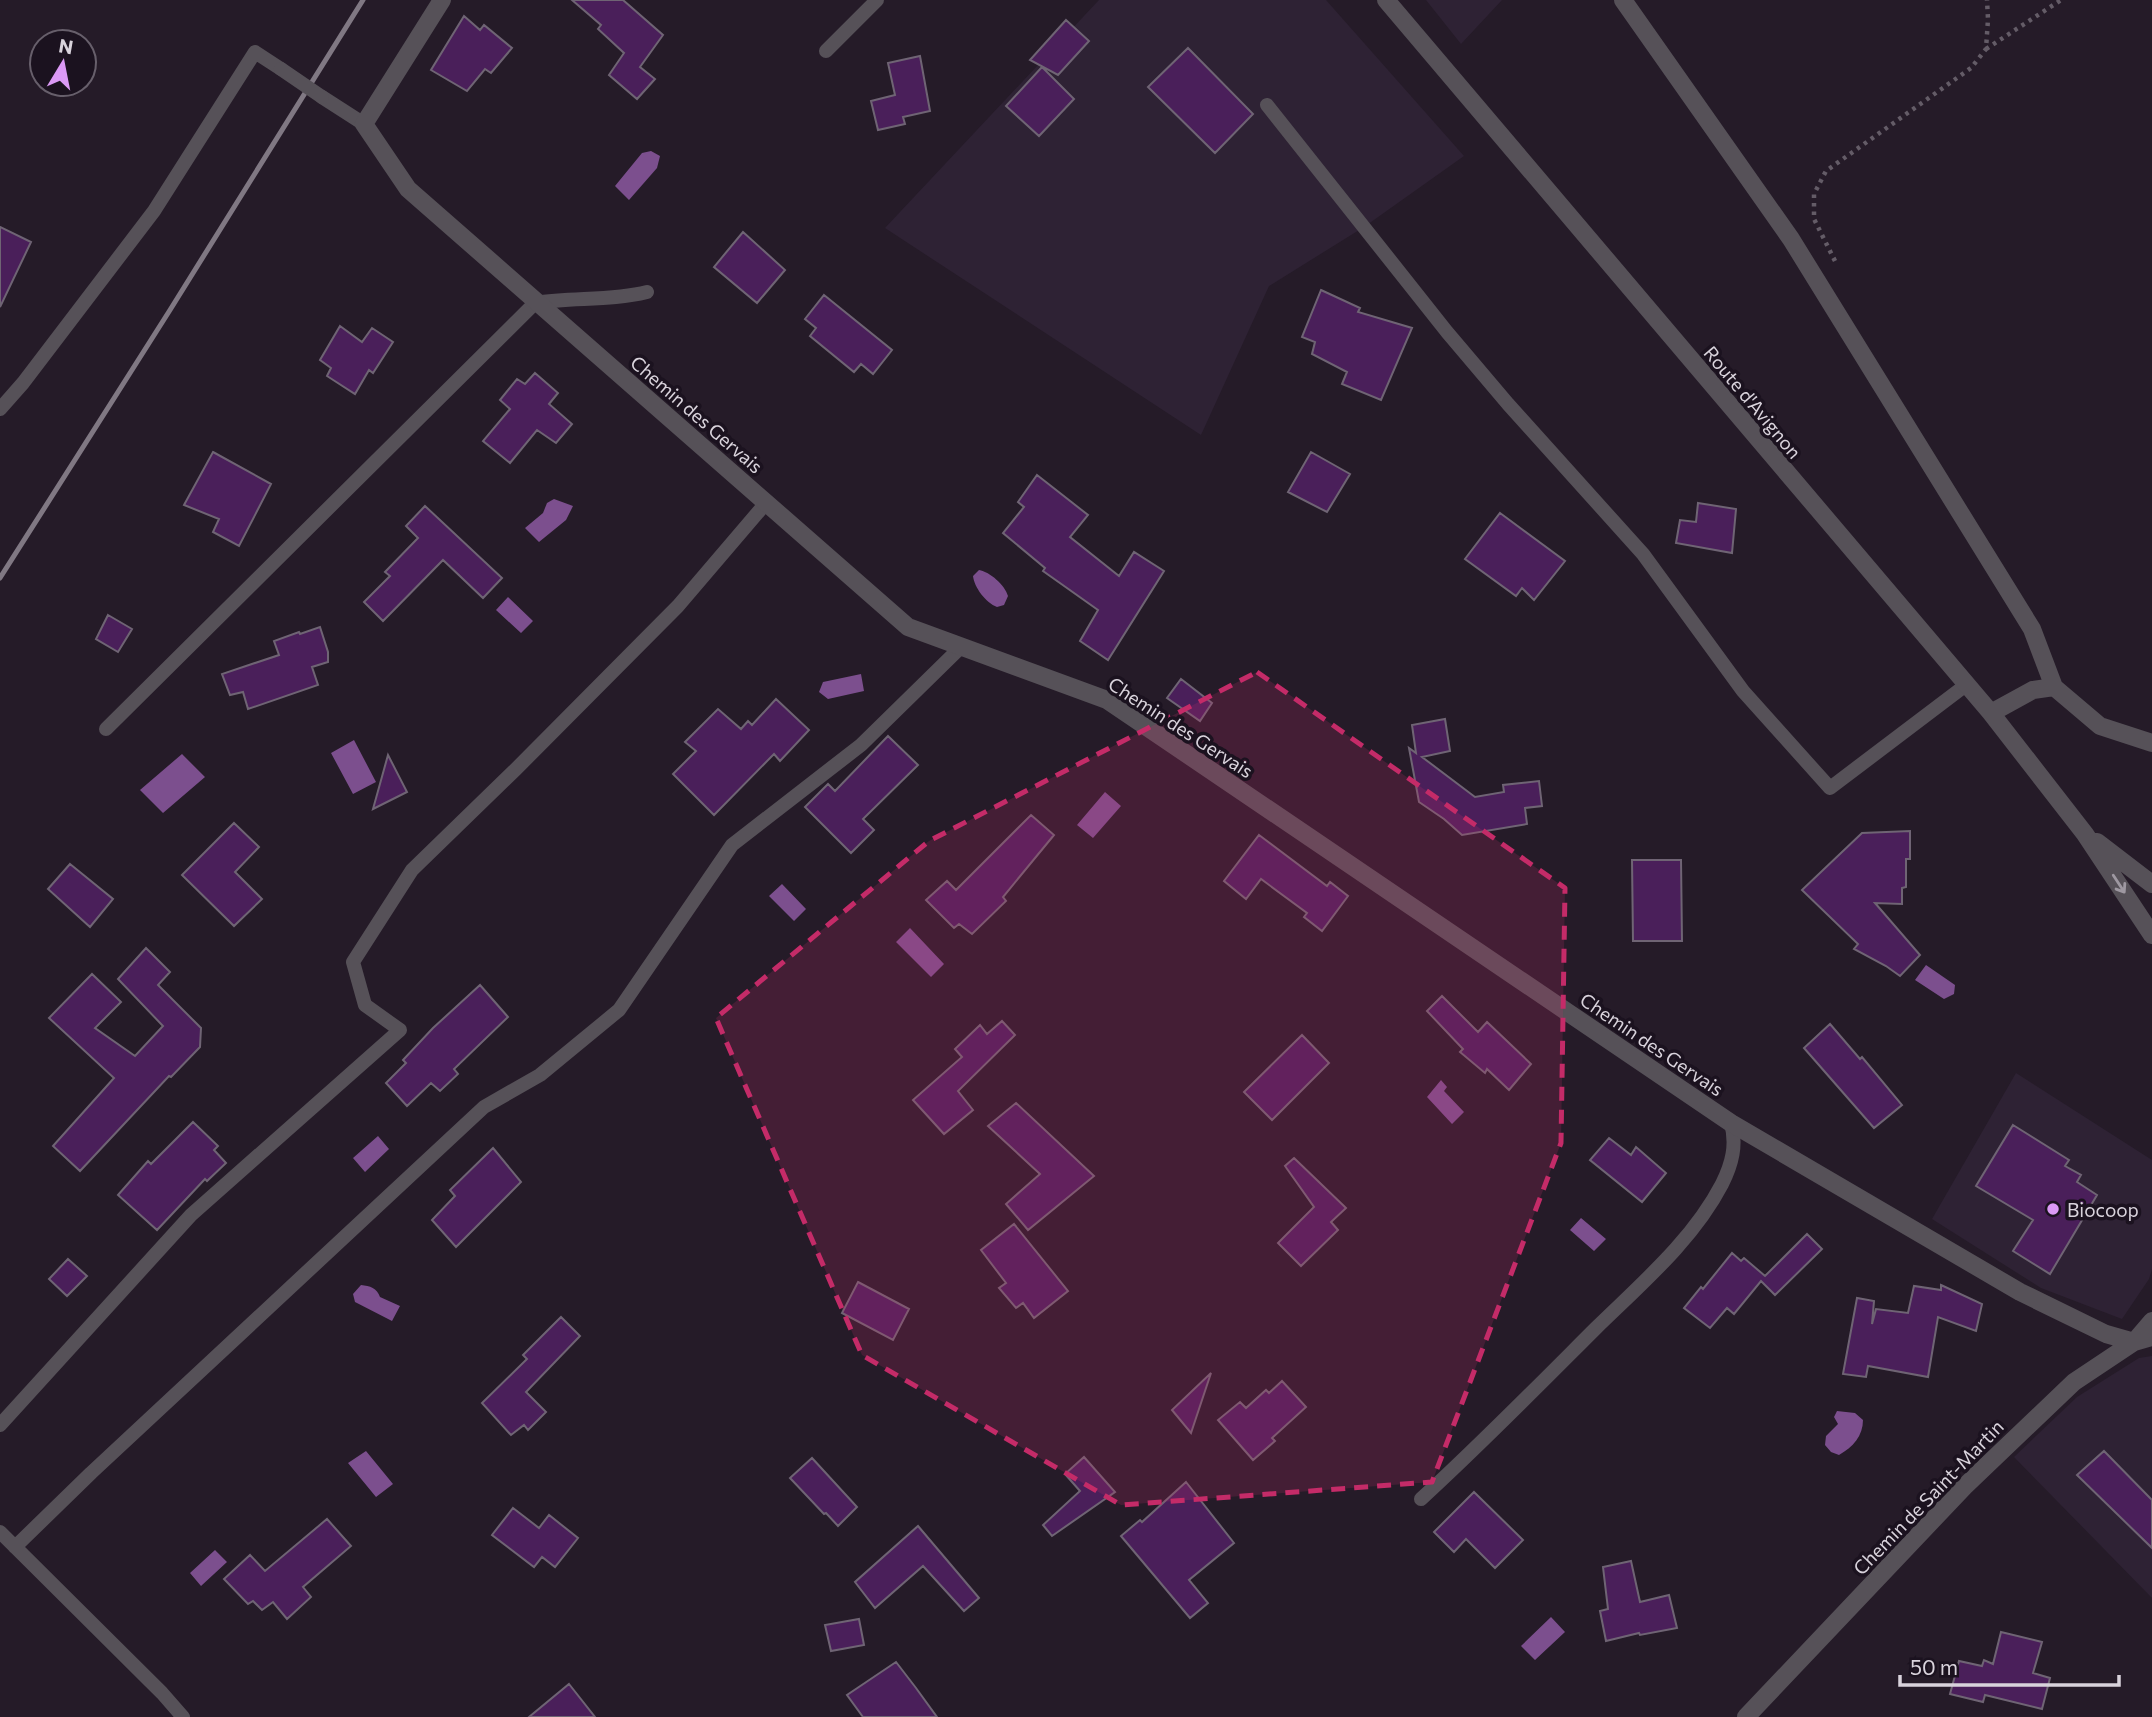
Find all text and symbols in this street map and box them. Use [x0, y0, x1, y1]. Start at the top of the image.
north arrow [28, 28, 98, 98]
text: N [57, 33, 75, 58]
street label: Route d'Avignon [1699, 341, 1807, 463]
street label: Chemin des Gervais [626, 350, 768, 478]
street label: Chemin des Gervais [1104, 672, 1258, 782]
one-way arrow [2111, 874, 2126, 893]
street label: Chemin des Gervais [1576, 988, 1728, 1100]
place label: Biocoop [2067, 1198, 2139, 1221]
marker: Biocoop [2045, 1201, 2061, 1217]
street label: Chemin de Saint-Martin [1848, 1415, 2008, 1579]
scale bar [1900, 1644, 2119, 1688]
text: 50 m [1910, 1654, 1958, 1679]

